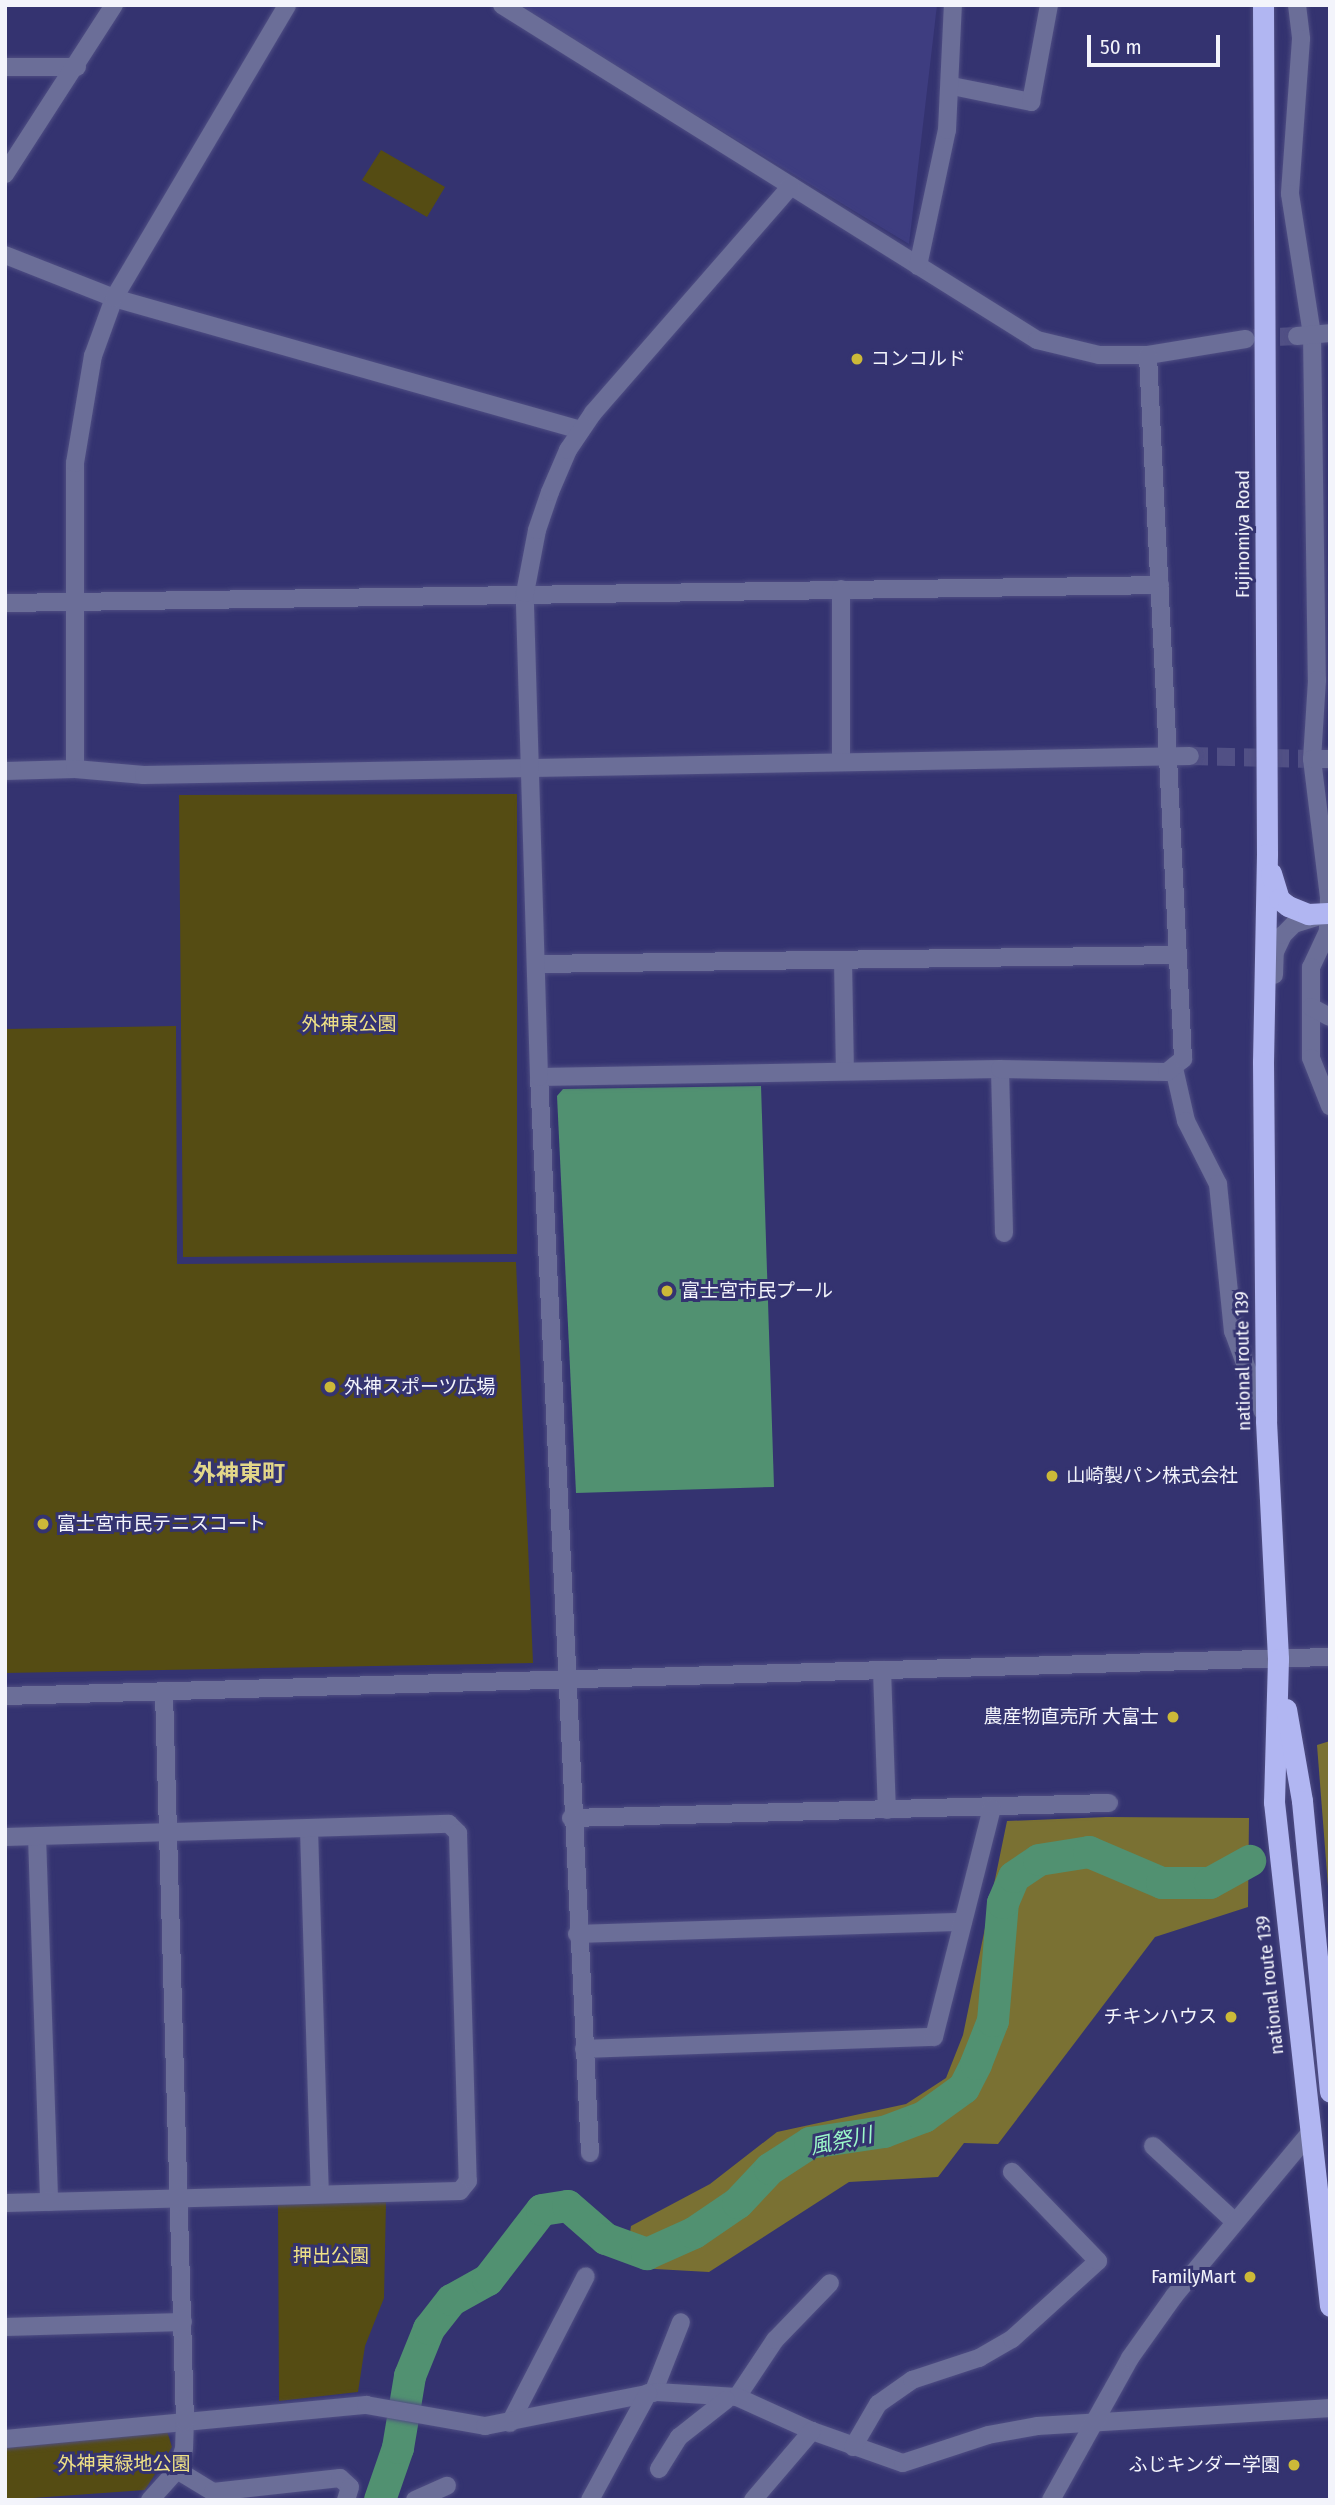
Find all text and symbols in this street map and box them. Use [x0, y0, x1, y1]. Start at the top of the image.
scale bar [1090, 21, 1223, 65]
text: 50 m [1100, 34, 1142, 60]
place label: コンコルド [871, 348, 966, 370]
marker: コンコルド [849, 351, 865, 367]
street label: Fujinomiya Road [1232, 470, 1254, 598]
park label: 外神東公園 [302, 1013, 396, 1035]
place label: 富士宮市民プール [681, 1280, 833, 1302]
marker: 富士宮市民プール [659, 1283, 675, 1299]
street label: national route 139 [1230, 1291, 1256, 1431]
place label: 外神スポーツ広場 [344, 1376, 496, 1398]
marker: 外神スポーツ広場 [322, 1379, 338, 1395]
district label: 外神東町 [193, 1459, 285, 1487]
place label: 山崎製パン株式会社 [1066, 1465, 1237, 1487]
marker: 山崎製パン株式会社 [1044, 1468, 1060, 1484]
place label: 富士宮市民テニスコート [57, 1513, 266, 1535]
marker: 富士宮市民テニスコート [35, 1516, 51, 1532]
place label: 農産物直売所 大富士 [984, 1706, 1159, 1728]
marker: 農産物直売所 大富士 [1165, 1709, 1181, 1725]
street label: national route 139 [1251, 1914, 1289, 2056]
place label: チキンハウス [1103, 2006, 1217, 2028]
marker: チキンハウス [1223, 2009, 1239, 2025]
water label: 風祭川 [808, 2122, 874, 2160]
park label: 押出公園 [293, 2245, 369, 2267]
place label: FamilyMart [1151, 2266, 1236, 2288]
marker: FamilyMart [1242, 2269, 1258, 2285]
park label: 外神東緑地公園 [58, 2453, 190, 2475]
place label: ふじキンダー学園 [1128, 2454, 1280, 2476]
marker: ふじキンダー学園 [1286, 2457, 1302, 2473]

